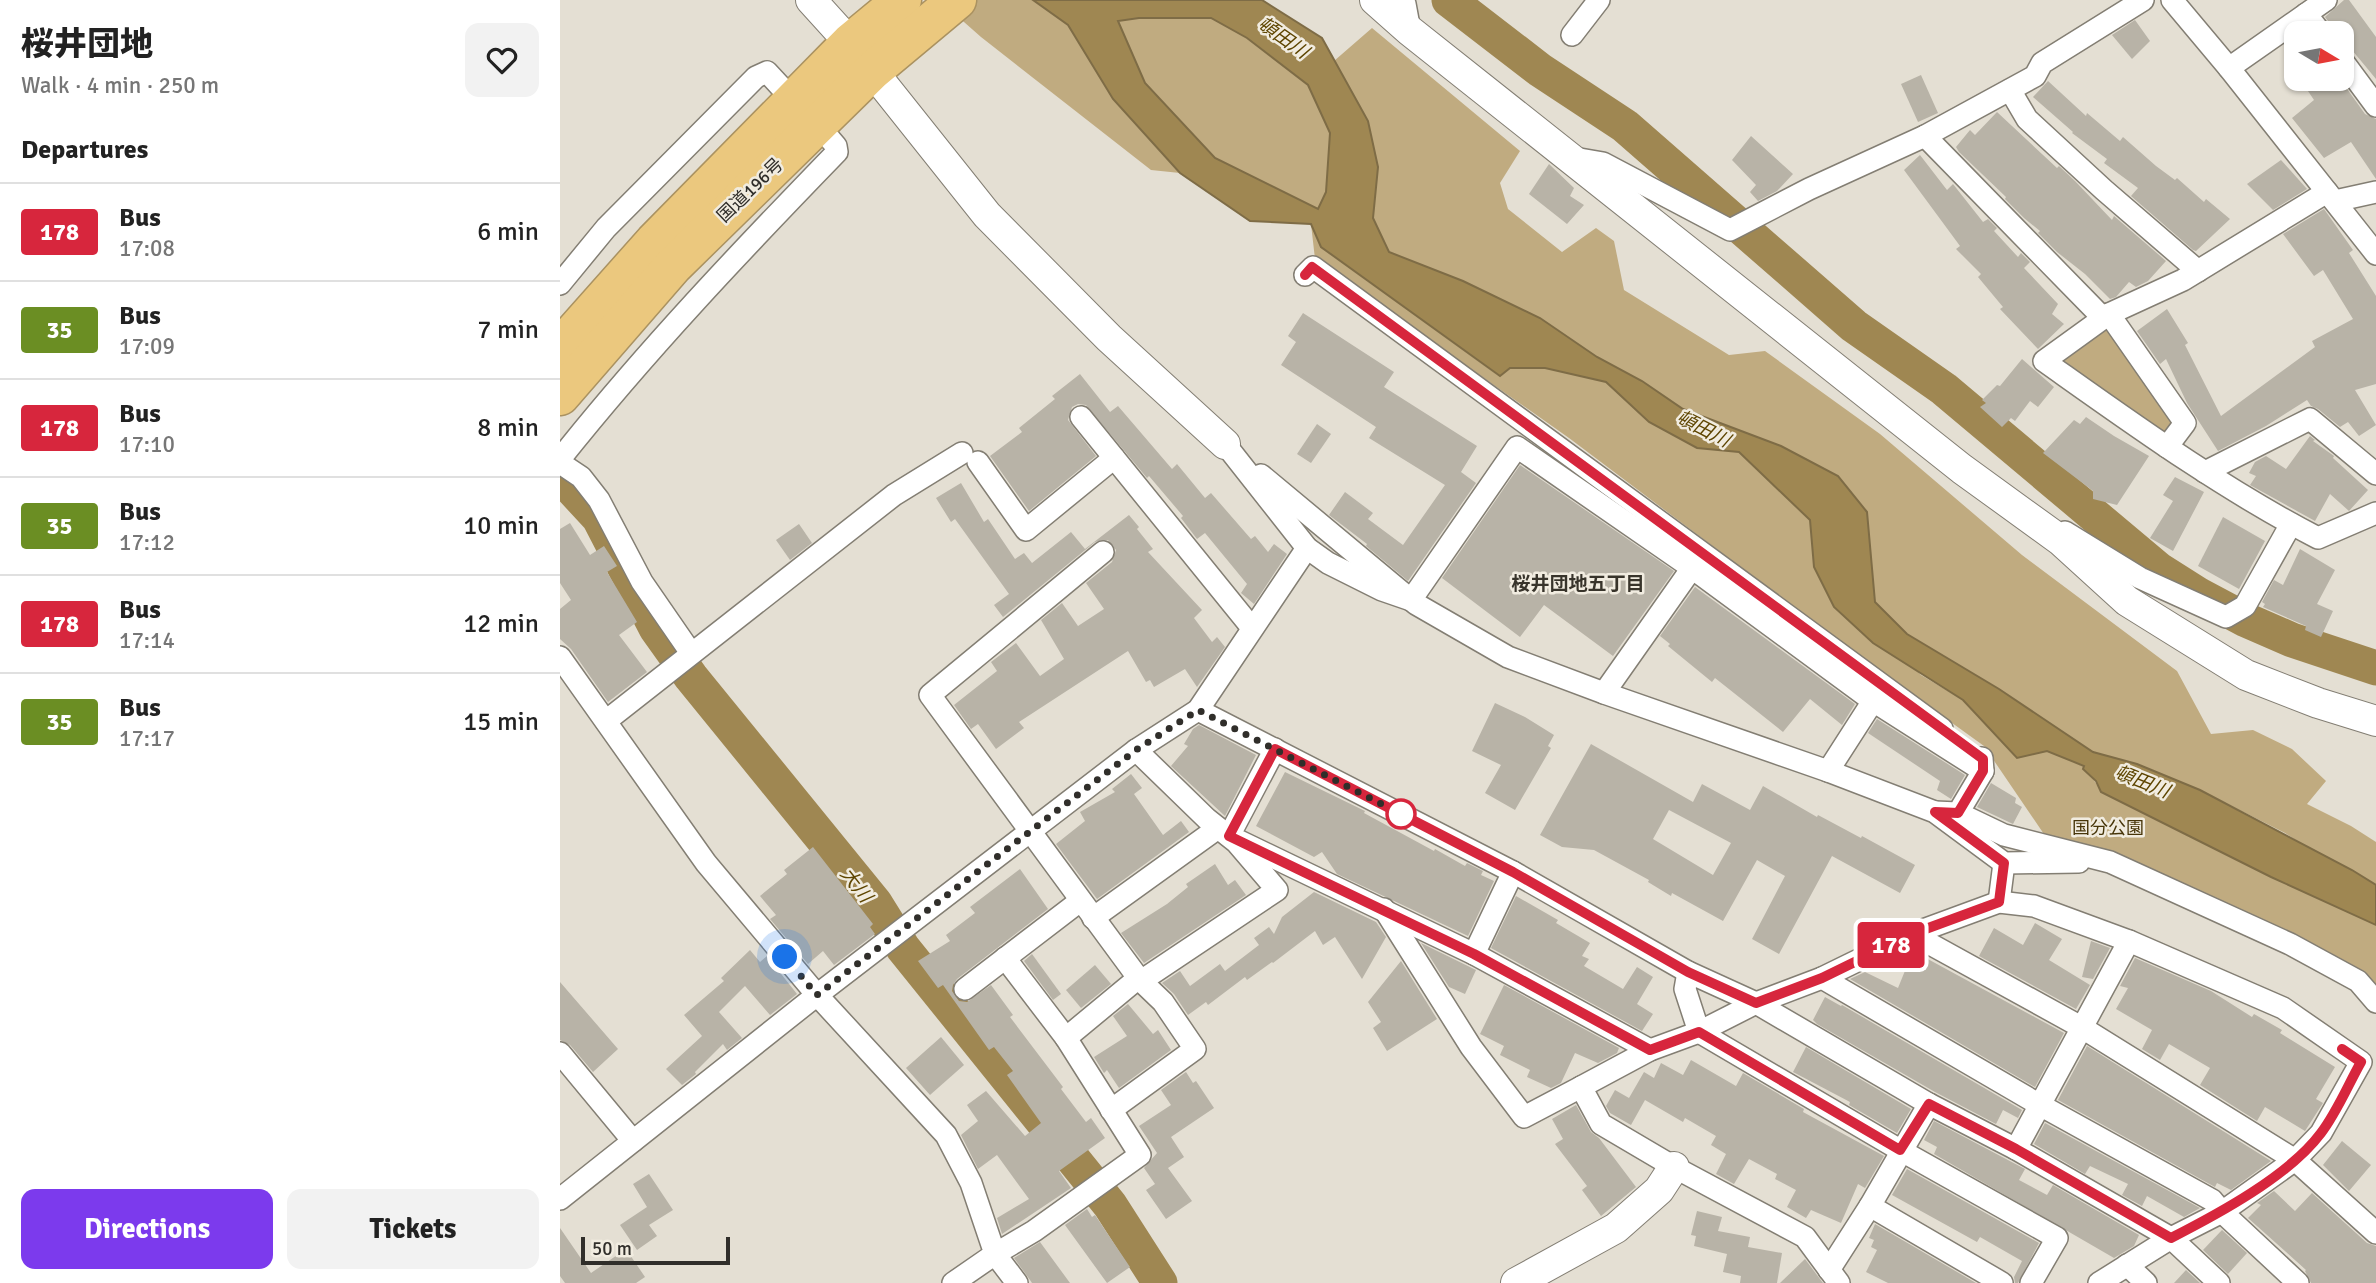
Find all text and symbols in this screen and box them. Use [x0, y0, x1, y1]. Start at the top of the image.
water label: 頓田川 [1253, 12, 1315, 65]
north arrow [2284, 21, 2354, 91]
map controls [2284, 21, 2354, 91]
button: heart [465, 23, 539, 97]
text: 桜井団地 [21, 24, 153, 65]
text: Walk · 4 min · 250 m [21, 71, 219, 100]
text: Departures [21, 134, 148, 166]
street label: 国道196号 [712, 153, 788, 227]
text: Bus [119, 202, 161, 234]
text: 6 min [477, 216, 539, 248]
text: 178 [40, 217, 79, 247]
text: 17:08 [119, 234, 175, 263]
text: Bus [119, 300, 161, 332]
text: 7 min [477, 314, 539, 346]
text: 35 [47, 315, 72, 345]
text: 17:09 [119, 332, 175, 361]
text: Bus [119, 398, 161, 430]
water label: 頓田川 [1672, 405, 1736, 454]
text: 8 min [477, 412, 539, 444]
text: 178 [40, 413, 79, 443]
text: 17:10 [119, 430, 175, 459]
text: Bus [119, 496, 161, 528]
text: 10 min [463, 510, 539, 542]
text: 35 [47, 511, 72, 541]
text: 17:12 [119, 528, 175, 557]
district label: 桜井団地五丁目 [1511, 572, 1645, 596]
text: Bus [119, 594, 161, 626]
text: 12 min [463, 608, 539, 640]
text: 178 [40, 609, 79, 639]
text: 17:14 [119, 626, 175, 655]
text: Bus [119, 692, 161, 724]
text: 15 min [463, 706, 539, 738]
text: 35 [47, 707, 72, 737]
text: 17:17 [119, 724, 175, 753]
water label: 頓田川 [2111, 760, 2175, 805]
unlabelled marker [1386, 799, 1416, 829]
park label: 国分公園 [2072, 817, 2144, 839]
water label: 大川 [835, 863, 878, 909]
line badge: 178 [1851, 922, 1931, 968]
text: 178 [1872, 930, 1910, 960]
your location [767, 939, 802, 974]
button: Directions [21, 1189, 273, 1269]
button: Tickets [287, 1189, 539, 1269]
scale bar [581, 1234, 730, 1266]
text: 50 m [592, 1237, 632, 1261]

